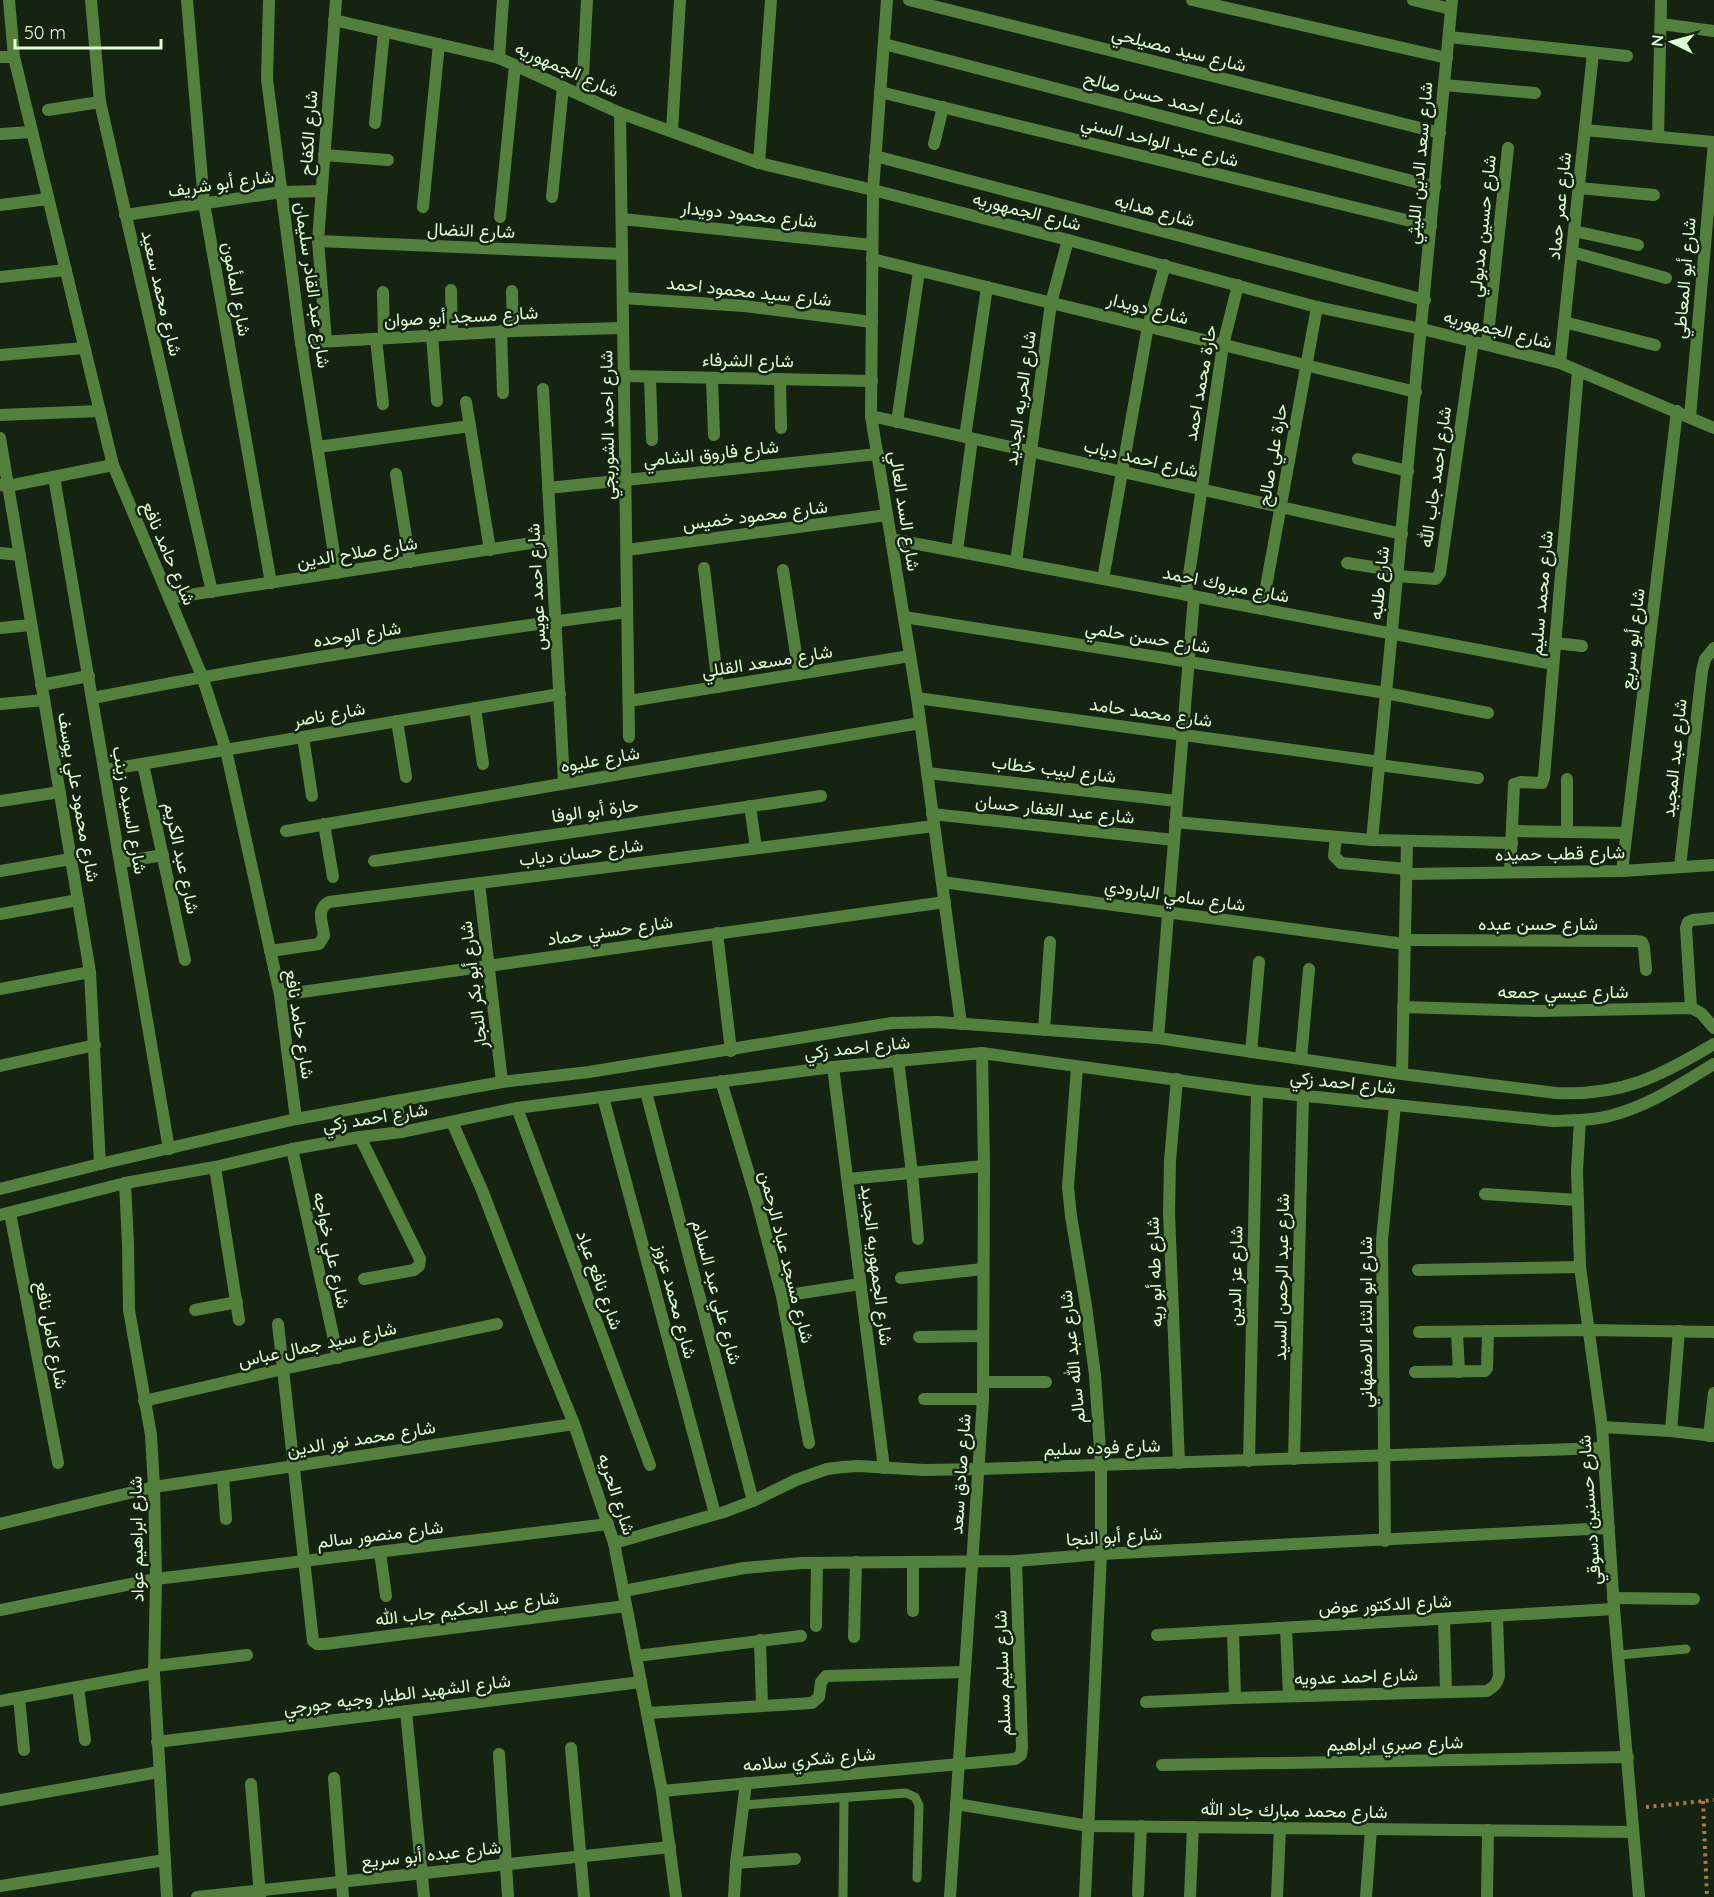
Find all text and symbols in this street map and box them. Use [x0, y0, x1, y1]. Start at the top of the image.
scale bar [15, 12, 160, 50]
north arrow [1642, 12, 1702, 72]
text: 50 m [24, 21, 66, 44]
street label: شارع سيد مصيلحي [1108, 21, 1249, 81]
text: N [1647, 34, 1668, 47]
street label: شارع الجمهوريه [511, 36, 622, 103]
street label: شارع احمد حسن صالح [1081, 66, 1246, 131]
street label: شارع سعد الدين الليثي [1400, 81, 1442, 245]
street label: شارع الكفاح [294, 90, 323, 176]
street label: شارع عبد الواحد السني [1078, 110, 1241, 176]
street label: شارع عمر حماد [1542, 151, 1577, 261]
street label: شارع حسين مدبولي [1463, 154, 1505, 299]
street label: شارع أبو شريف [166, 164, 276, 203]
street label: شارع الجمهوريه [970, 186, 1084, 237]
street label: شارع هدايه [1112, 188, 1198, 233]
street label: شارع محمود دويدار [679, 195, 818, 234]
street label: شارع عبد القادر سليمان [289, 200, 336, 370]
street label: شارع أبو المعاطي [1667, 216, 1705, 340]
street label: شارع النضال [426, 217, 515, 244]
street label: شارع محمد سعيد [135, 228, 188, 358]
street label: شارع المأمون [216, 240, 257, 338]
street label: شارع سيد محمود احمد [665, 271, 833, 312]
street label: شارع دويدار [1104, 287, 1191, 330]
street label: شارع مسجد أبو صوان [383, 300, 539, 333]
street label: شارع الجمهوريه [1441, 304, 1555, 355]
street label: حارة محمد احمد [1178, 323, 1222, 443]
street label: شارع الحريه الجديد [999, 329, 1042, 467]
street label: شارع الشرفاء [702, 348, 794, 373]
street label: شارع احمد الشوربجي [594, 350, 624, 500]
street label: حارة علي صالح [1252, 402, 1296, 509]
street label: شارع احمد جاب الله [1414, 405, 1457, 549]
street label: شارع فاروق الشامي [642, 434, 780, 476]
street label: شارع احمد دياب [1081, 434, 1201, 483]
street label: شارع السد العالي [880, 449, 926, 573]
street label: شارع محمود خميس [681, 495, 829, 536]
street label: شارع حامد نافع [136, 497, 201, 609]
street label: شارع احمد عويس [521, 523, 552, 651]
street label: شارع محمد سليم [1524, 529, 1559, 657]
street label: شارع صلاح الدين [295, 531, 419, 574]
street label: شارع طلبه [1364, 545, 1395, 621]
street label: شارع مبروك احمد [1161, 560, 1291, 609]
street label: شارع أبو سريع [1614, 587, 1651, 691]
street label: شارع الوحده [311, 616, 403, 653]
street label: شارع حسن حلمي [1083, 616, 1212, 662]
street label: شارع مسعد القللي [700, 639, 835, 687]
street label: شارع محمد حامد [1088, 692, 1214, 733]
street label: شارع ناصر [290, 696, 367, 733]
street label: شارع عبد المجيد [1656, 697, 1693, 819]
street label: شارع محمود علي يوسف [49, 710, 105, 884]
street label: شارع عليوه [559, 741, 642, 778]
street label: شارع السيده زينب [106, 744, 153, 876]
street label: شارع لبيب خطاب [990, 750, 1118, 789]
street label: شارع عبد الغفار حسان [974, 789, 1136, 830]
street label: حارة أبو الوفا [550, 793, 640, 827]
street label: شارع عبد الكريم [158, 800, 205, 916]
street label: شارع حسان دياب [518, 833, 644, 872]
street label: شارع قطب حميده [1495, 840, 1625, 867]
street label: شارع سامي البارودي [1102, 874, 1247, 920]
street label: شارع حسني حماد [546, 910, 675, 954]
street label: شارع حسن عبده [1478, 912, 1598, 936]
street label: شارع أبو بكر النجار [454, 920, 493, 1051]
street label: شارع حامد نافع [279, 967, 320, 1081]
street label: شارع عيسي جمعه [1498, 980, 1628, 1007]
street label: شارع احمد زكي [803, 1030, 911, 1068]
street label: شارع احمد زكي [1289, 1065, 1397, 1103]
street label: شارع احمد زكي [321, 1097, 430, 1141]
street label: شارع مسجد عباد الرحمن [753, 1168, 820, 1346]
street label: شارع الجمهوريه الجديد [855, 1183, 898, 1347]
street label: شارع علي خواجه [305, 1190, 356, 1311]
street label: شارع عبد الرحمن السيد [1268, 1193, 1295, 1361]
street label: شارع طه أبو ريه [1141, 1216, 1168, 1328]
street label: شارع علي عبد السلام [683, 1217, 747, 1368]
street label: شارع عز الدين [1223, 1226, 1248, 1326]
street label: شارع نافع عياد [570, 1227, 629, 1333]
street label: شارع ابو الثناء الاصفهاني [1354, 1236, 1381, 1408]
street label: شارع محمد عزوز [648, 1240, 702, 1361]
street label: شارع كامل نافع [29, 1279, 74, 1391]
street label: شارع عبد الله سالم [1054, 1289, 1091, 1425]
street label: شارع سيد جمال عباس [236, 1316, 399, 1373]
street label: شارع صادق سعد [944, 1413, 977, 1535]
street label: شارع محمد نور الدين [285, 1415, 437, 1462]
street label: شارع فوده سليم [1043, 1433, 1161, 1462]
street label: شارع حسنين دسوقي [1572, 1434, 1610, 1586]
street label: شارع الحريه [592, 1450, 641, 1538]
street label: شارع ابراهيم عواد [123, 1476, 150, 1602]
street label: شارع منصور سالم [316, 1515, 444, 1554]
street label: شارع أبو النجا [1065, 1521, 1163, 1552]
street label: شارع عبد الحكيم جاب الله [374, 1585, 560, 1632]
street label: شارع الدكتور عوض [1318, 1589, 1452, 1620]
street label: شارع سليم مسلم [988, 1610, 1017, 1736]
street label: شارع احمد عدويه [1294, 1662, 1418, 1691]
street label: شارع الشهيد الطيار وجيه جورجي [282, 1669, 512, 1723]
street label: شارع صبري ابراهيم [1326, 1730, 1464, 1760]
street label: شارع شكري سلامه [742, 1742, 877, 1780]
street label: شارع محمد مبارك جاد الله [1200, 1797, 1388, 1824]
street label: شارع عبده أبو سريع [360, 1835, 502, 1874]

